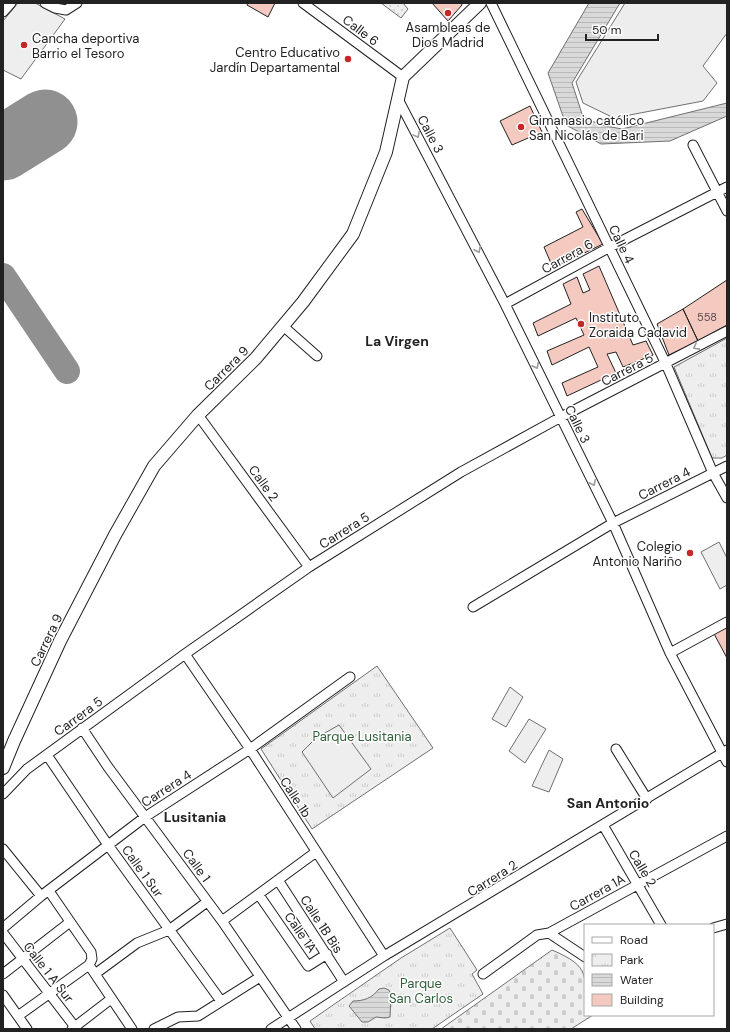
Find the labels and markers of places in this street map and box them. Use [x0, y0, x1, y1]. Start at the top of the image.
marker: Asambleas de Dios Madrid [443, 8, 453, 18]
place label: Asambleas de Dios Madrid [406, 19, 490, 51]
place label: Cancha deportiva Barrio el Tesoro [32, 30, 139, 62]
marker: Cancha deportiva Barrio el Tesoro [19, 40, 29, 50]
place label: Centro Educativo Jardín Departamental [210, 44, 340, 76]
marker: Centro Educativo Jardín Departamental [343, 54, 353, 64]
place label: Gimanasio católico San Nicolás de Bari [529, 112, 644, 144]
marker: Gimanasio católico San Nicolás de Bari [516, 122, 526, 132]
place label: Instituto Zoraida Cadavid [589, 309, 687, 341]
marker: Instituto Zoraida Cadavid [576, 319, 586, 329]
place label: Colegio Antonio Nariño [592, 538, 682, 570]
marker: Colegio Antonio Nariño [685, 548, 695, 558]

